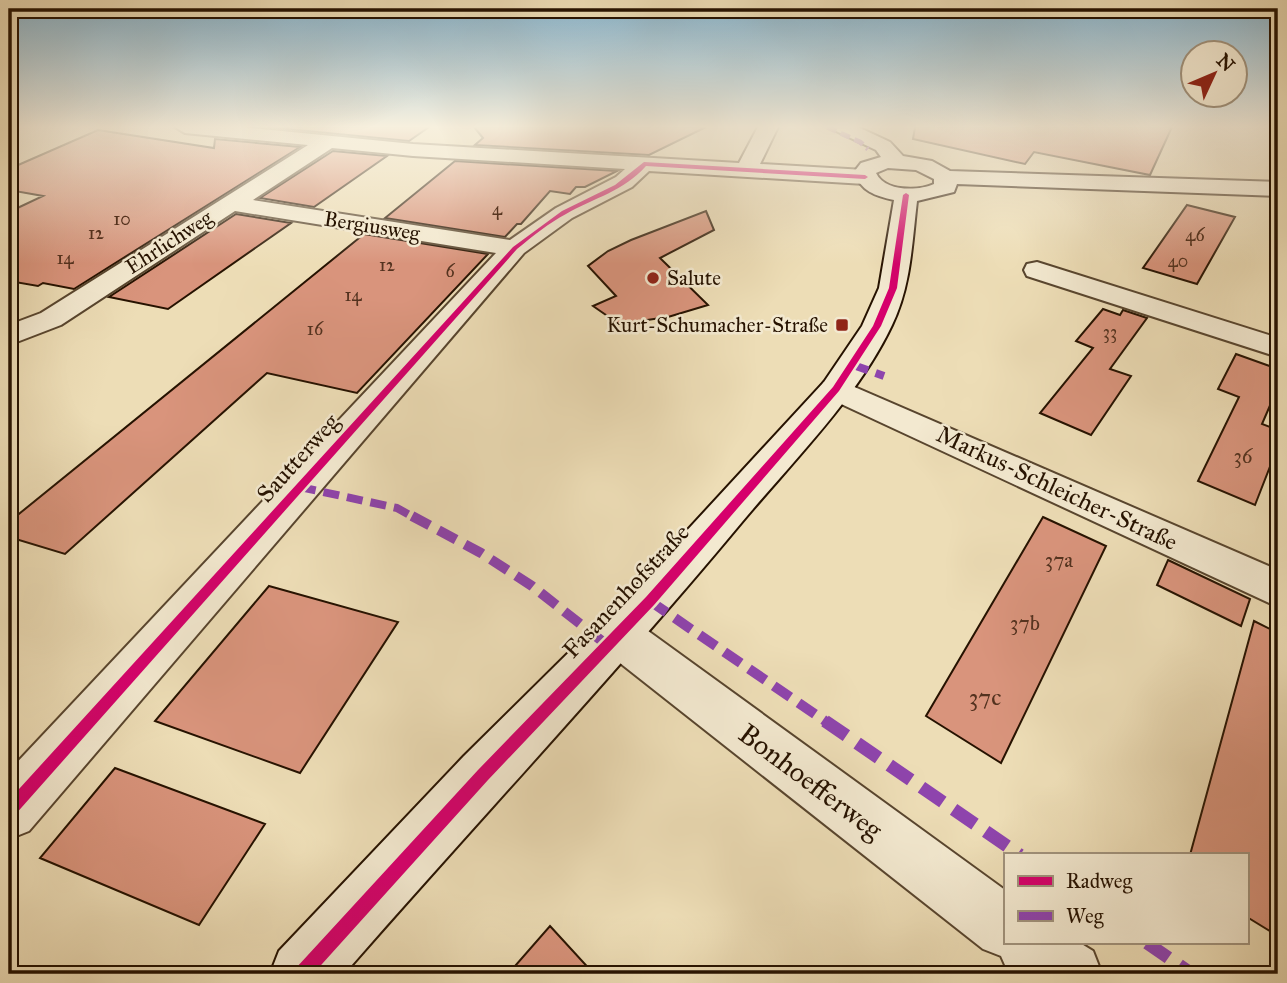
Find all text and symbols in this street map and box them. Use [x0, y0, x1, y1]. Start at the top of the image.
north arrow [1178, 38, 1248, 108]
text: N [1212, 49, 1240, 76]
house number: 4 [492, 198, 503, 220]
street label: Ehrlichweg [121, 204, 217, 280]
street label: Bergiusweg [322, 206, 422, 246]
house number: 10 [113, 208, 131, 230]
house number: 12 [88, 222, 104, 244]
house number: 46 [1185, 224, 1205, 246]
house number: 14 [56, 247, 75, 269]
house number: 40 [1168, 250, 1188, 272]
house number: 12 [379, 254, 395, 276]
house number: 6 [445, 260, 455, 282]
place label: Salute [667, 265, 721, 291]
marker: Salute [645, 270, 661, 286]
house number: 14 [344, 284, 363, 306]
place label: Kurt-Schumacher-Straße [607, 312, 828, 338]
marker: Kurt-Schumacher-Straße [834, 317, 850, 333]
house number: 16 [307, 318, 324, 340]
house number: 33 [1103, 321, 1117, 343]
street label: Sautterweg [250, 407, 346, 509]
street label: Markus-Schleicher-Straße [932, 419, 1182, 557]
house number: 36 [1233, 443, 1254, 469]
street label: Fasanenhofstraße [556, 518, 696, 664]
house number: 37a [1045, 547, 1073, 573]
house number: 37b [1010, 610, 1040, 636]
house number: 37c [969, 682, 1001, 712]
street label: Bonhoefferweg [732, 716, 890, 847]
legend [1004, 853, 1248, 944]
text: Radweg [1066, 868, 1132, 894]
text: Weg [1066, 903, 1104, 929]

